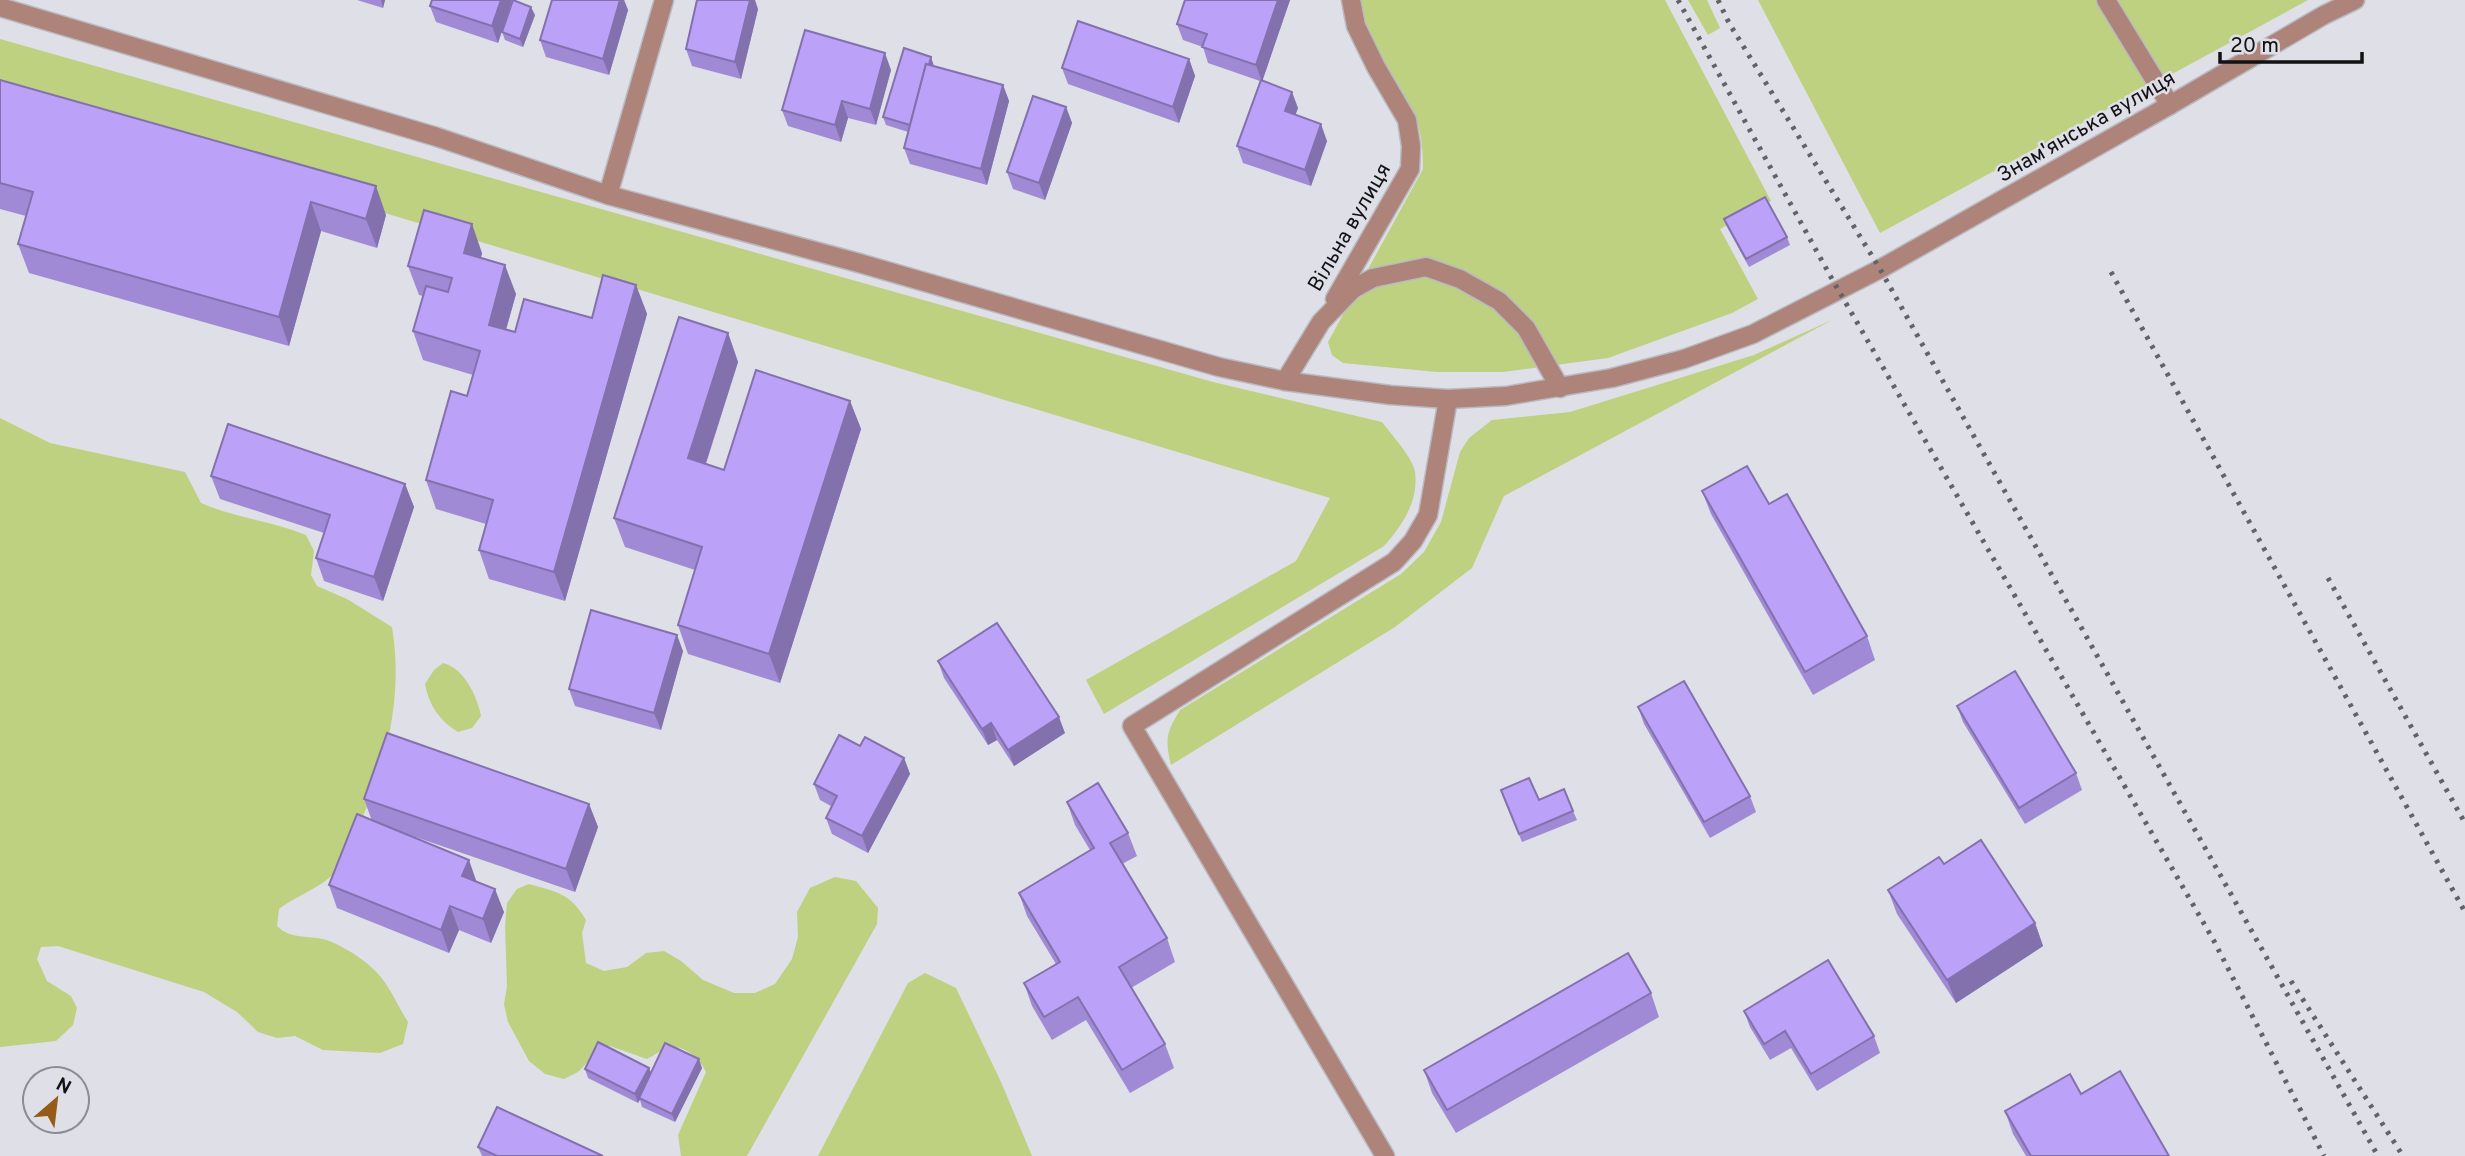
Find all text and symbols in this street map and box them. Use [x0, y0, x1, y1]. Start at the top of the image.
scale bar [2220, 21, 2362, 65]
text: 20 m [2230, 33, 2279, 60]
street label: Знам'янська вулиця [1993, 65, 2181, 189]
street label: Вільна вулиця [1303, 159, 1398, 297]
north arrow [21, 1065, 91, 1135]
text: N [51, 1073, 75, 1101]

